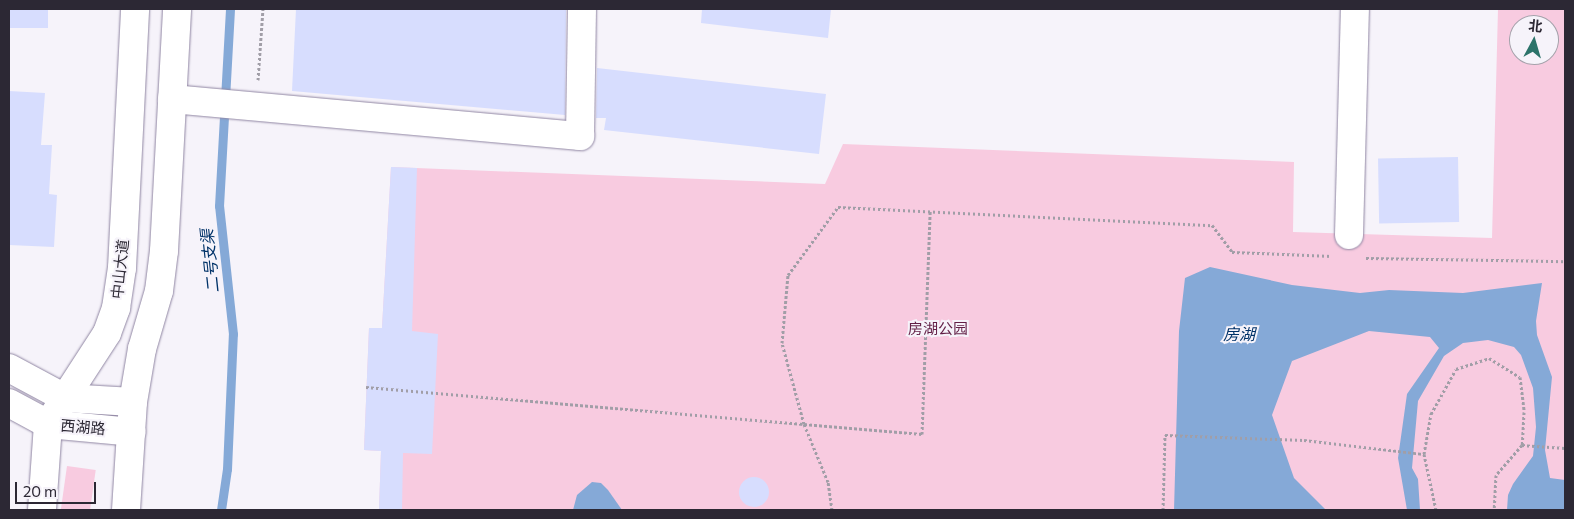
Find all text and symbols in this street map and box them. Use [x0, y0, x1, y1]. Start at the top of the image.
north arrow [1509, 15, 1559, 65]
text: 北 [1528, 16, 1543, 35]
water label: 二号支渠 [197, 228, 223, 294]
street label: 中山大道 [108, 238, 132, 300]
park label: 房湖公园 [908, 320, 968, 338]
water label: 房湖 [1223, 324, 1255, 344]
street label: 西湖路 [60, 416, 106, 438]
scale bar [18, 472, 99, 504]
text: 20 m [23, 482, 57, 500]

